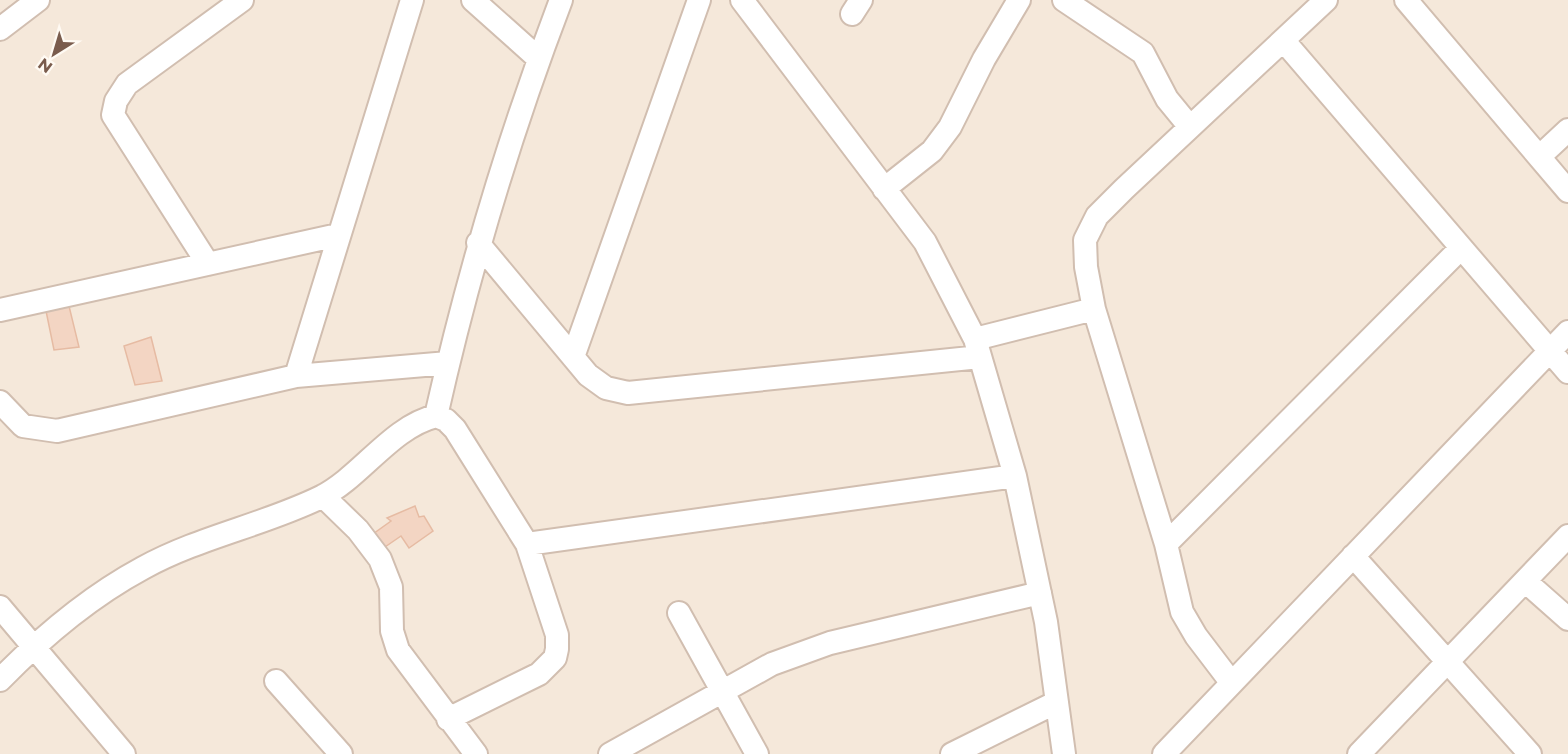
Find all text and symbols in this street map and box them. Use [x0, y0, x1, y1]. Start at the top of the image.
north arrow [24, 24, 84, 84]
text: N [34, 54, 56, 77]

